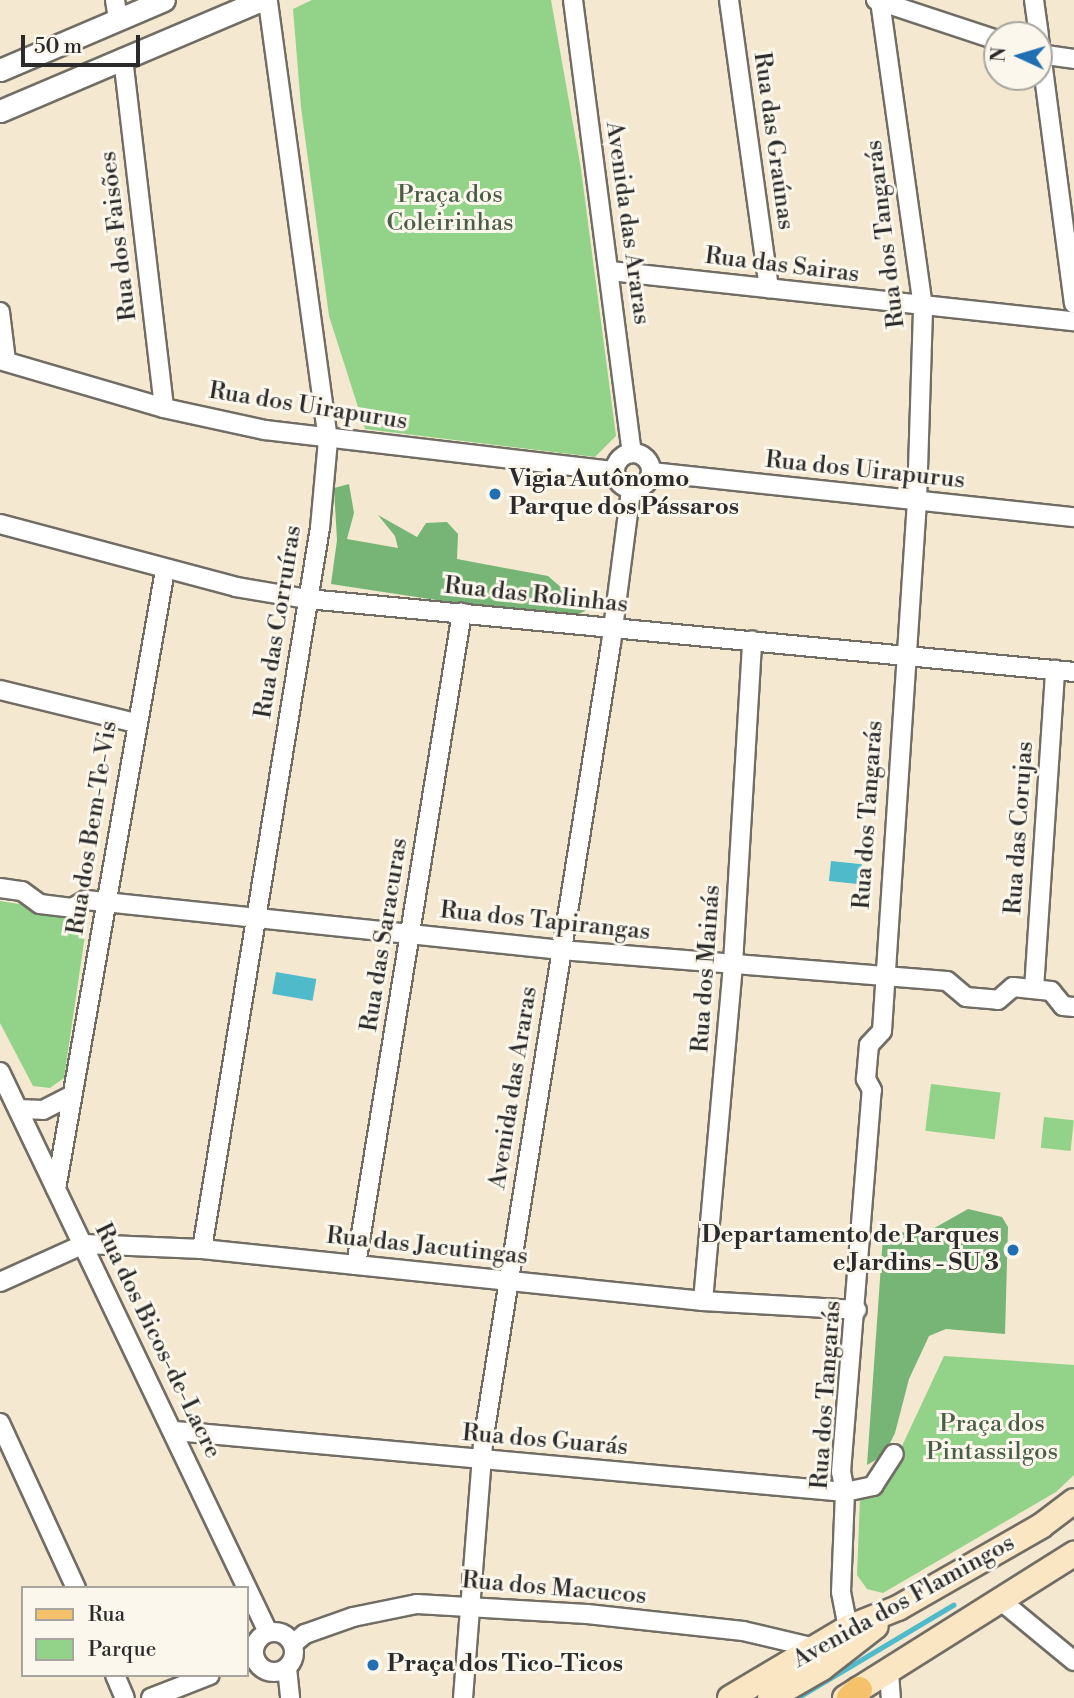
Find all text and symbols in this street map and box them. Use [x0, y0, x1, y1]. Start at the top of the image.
scale bar [24, 21, 144, 65]
north arrow [983, 21, 1053, 91]
text: 50 m [34, 34, 82, 60]
text: N [987, 46, 1012, 63]
street label: Rua das Graúnas [746, 50, 800, 232]
street label: Avenida das Araras [598, 120, 656, 326]
street label: Rua dos Tangarás [860, 138, 912, 330]
street label: Rua dos Faisões [94, 149, 144, 323]
park label: Praça dos Coleirinhas [386, 182, 514, 238]
street label: Rua das Sairas [703, 242, 861, 290]
street label: Rua dos Uirapurus [207, 377, 409, 437]
street label: Rua dos Uirapurus [764, 446, 966, 496]
place label: Vigia Autônomo Parque dos Pássaros [509, 466, 739, 522]
marker: Vigia Autônomo Parque dos Pássaros [487, 486, 503, 502]
street label: Rua das Corruíras [250, 523, 308, 721]
street label: Rua das Rolinhas [443, 572, 629, 620]
street label: Rua dos Bem-Te-Vis [62, 719, 124, 937]
street label: Rua dos Tangarás [848, 720, 890, 910]
street label: Rua das Corujas [1000, 740, 1040, 916]
street label: Rua das Saracuras [355, 836, 415, 1034]
street label: Rua dos Mainás [687, 884, 727, 1054]
street label: Rua dos Tapirangas [438, 897, 652, 947]
street label: Avenida das Araras [484, 985, 544, 1191]
street label: Rua dos Bicos-de-Lacre [88, 1219, 226, 1463]
street label: Rua das Jacutingas [325, 1222, 529, 1272]
place label: Departamento de Parques e Jardins - SU 3 [701, 1222, 999, 1278]
marker: Departamento de Parques e Jardins - SU 3 [1005, 1242, 1021, 1258]
street label: Rua dos Tangarás [806, 1300, 848, 1490]
park label: Praça dos Pintassilgos [926, 1411, 1058, 1467]
street label: Rua dos Guarás [461, 1419, 629, 1463]
street label: Avenida dos Flamingos [788, 1529, 1020, 1675]
street label: Rua dos Macucos [460, 1567, 648, 1611]
legend [21, 1586, 248, 1677]
text: Rua [88, 1602, 125, 1628]
text: Parque [88, 1637, 156, 1663]
place label: Praça dos Tico-Ticos [387, 1651, 623, 1679]
marker: Praça dos Tico-Ticos [365, 1657, 381, 1673]

